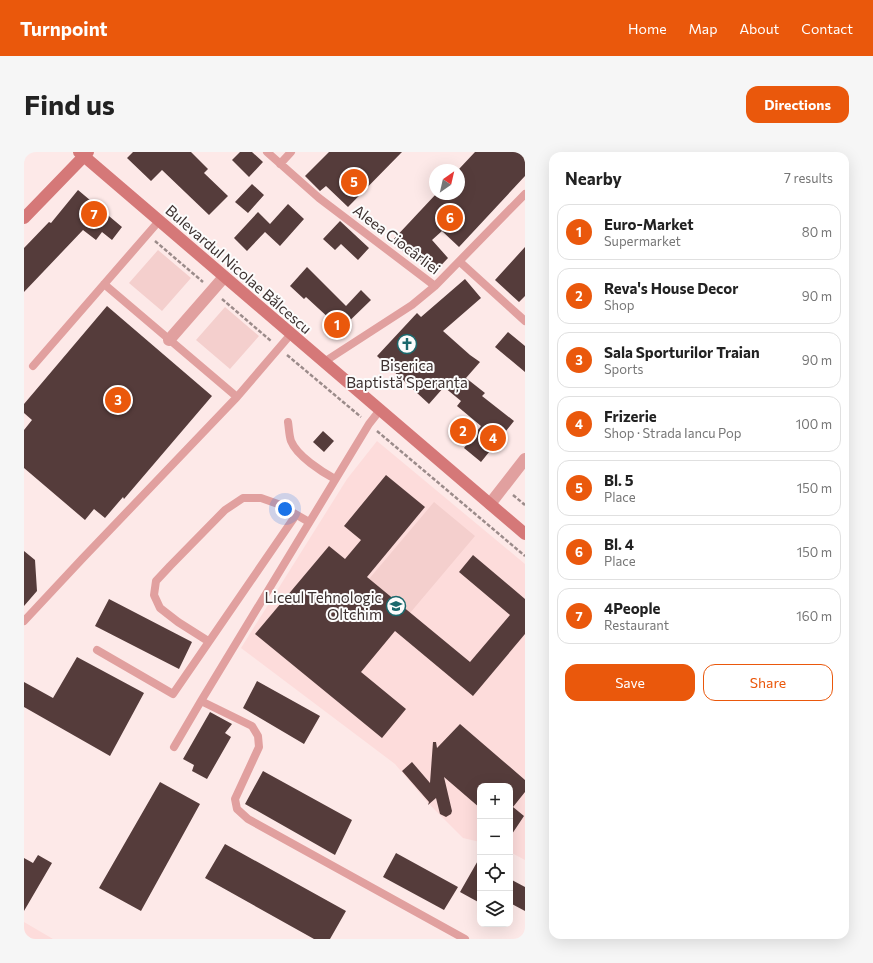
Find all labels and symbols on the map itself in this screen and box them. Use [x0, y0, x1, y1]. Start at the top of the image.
north arrow [429, 164, 465, 200]
pin: 5 [341, 167, 367, 197]
pin: 7 [81, 199, 107, 229]
street label: Aleea Ciocârliei [350, 200, 444, 278]
street label: Bulevardul Nicolae Bălcescu [162, 201, 316, 337]
pin: 6 [437, 203, 463, 233]
pin: 1 [324, 310, 350, 340]
church icon: Biserica Baptistă Speranța [396, 333, 418, 355]
place label: Biserica Baptistă Speranța [346, 356, 468, 393]
pin: 3 [105, 385, 131, 415]
pin: 2 [450, 416, 476, 446]
pin: 4 [480, 423, 506, 453]
your location [275, 499, 295, 519]
place label: Liceul Tehnologic Oltchim [264, 588, 382, 623]
school or university icon: Liceul Tehnologic Oltchim [385, 595, 407, 617]

